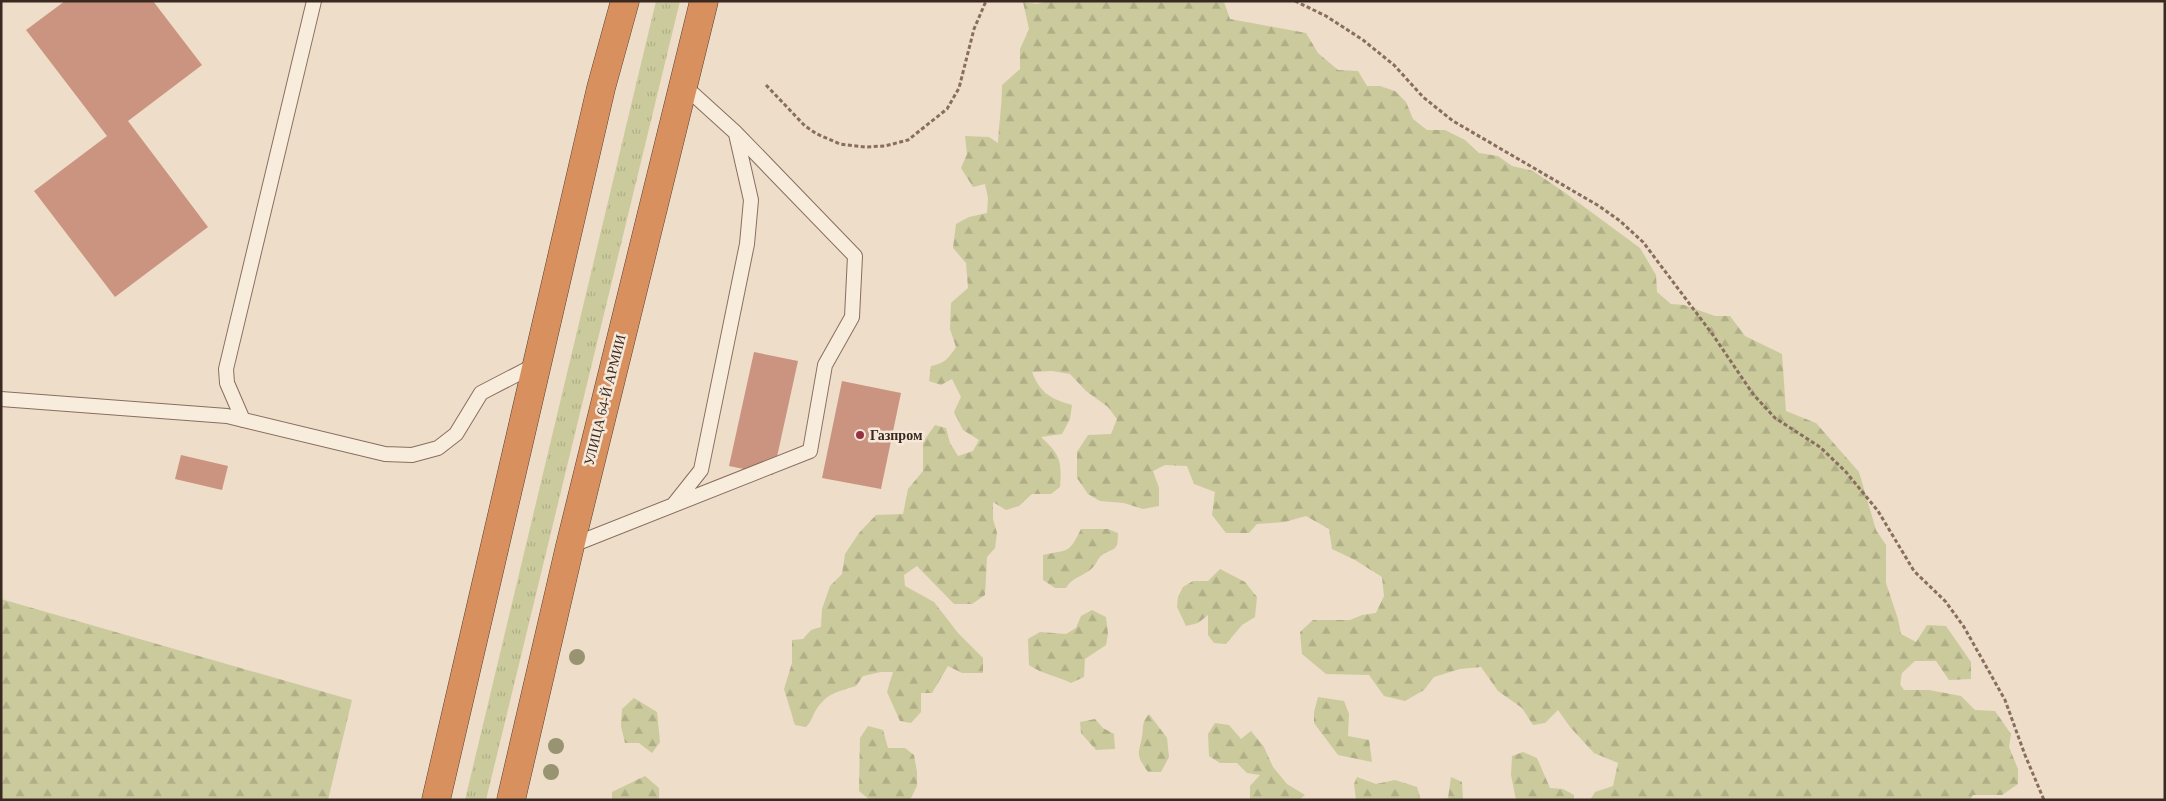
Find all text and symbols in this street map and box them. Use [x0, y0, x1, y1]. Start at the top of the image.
street label: УЛИЦА 64-Й АРМИИ [580, 333, 629, 467]
place label: Газпром [870, 428, 923, 443]
marker: Газпром [854, 429, 866, 441]

